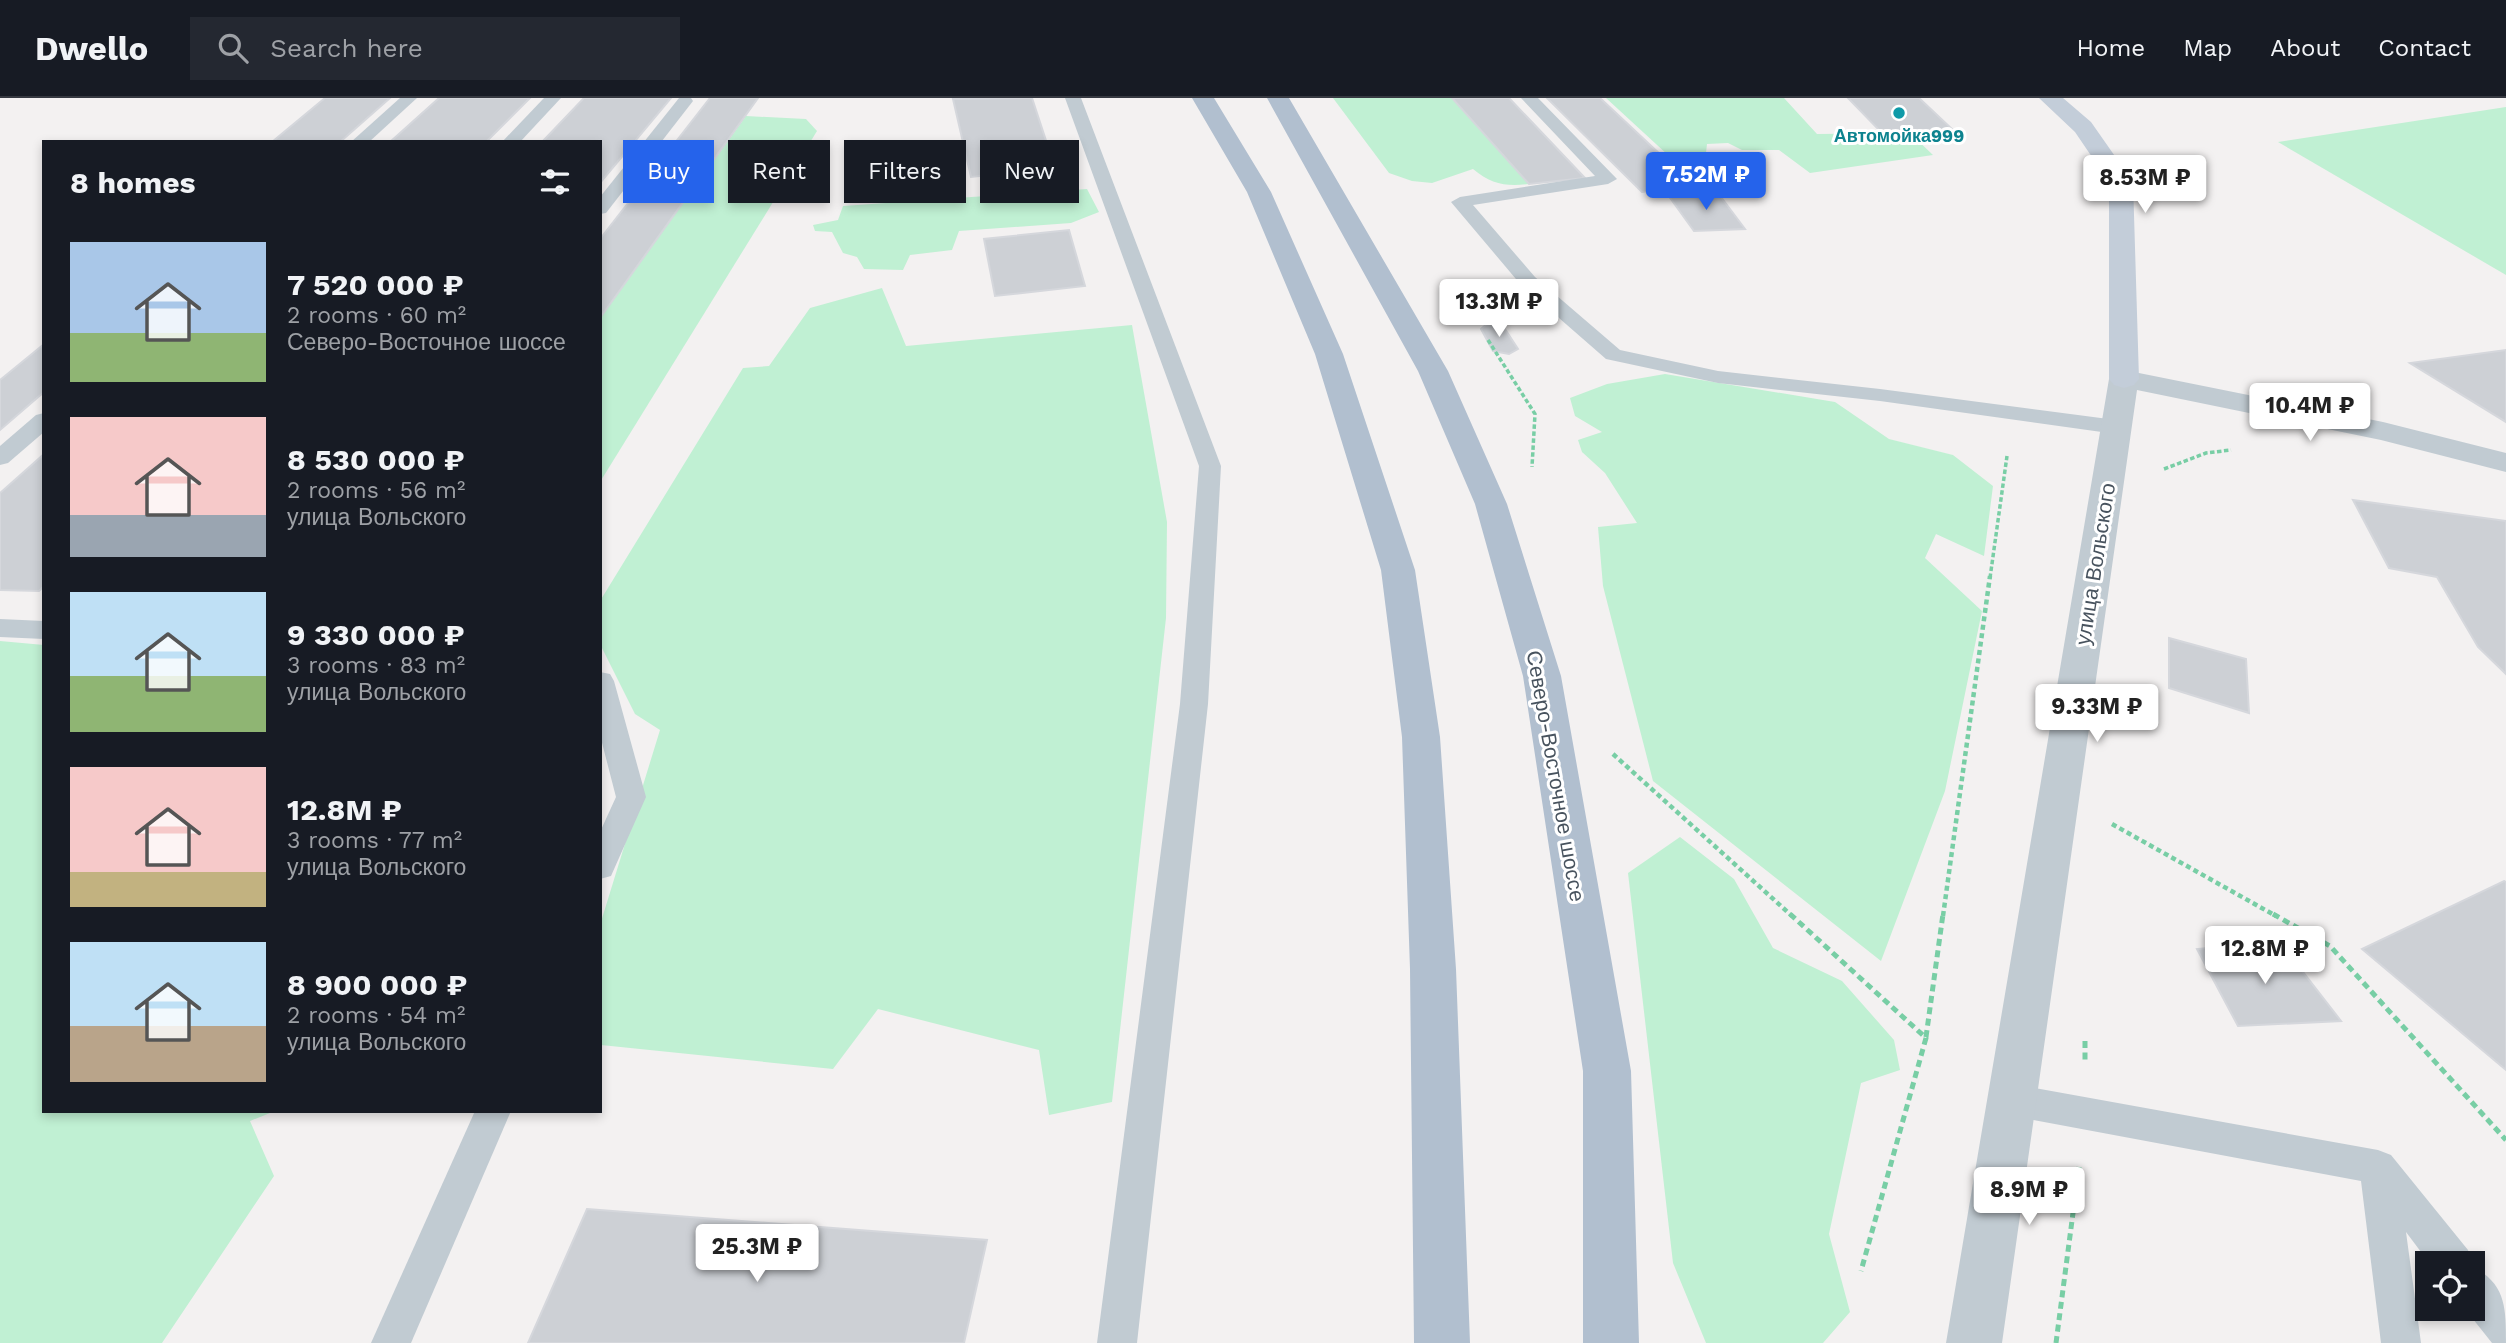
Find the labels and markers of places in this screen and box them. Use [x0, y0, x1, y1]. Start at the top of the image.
marker: Автомойка999 [1891, 105, 1907, 121]
place label: Автомойка999 [1834, 125, 1964, 146]
pin: 7.52M ₽ [1641, 152, 1771, 212]
pin: 8.53M ₽ [2080, 156, 2210, 215]
pin: 13.3M ₽ [1434, 280, 1564, 339]
pin: 10.4M ₽ [2245, 384, 2375, 443]
pin: 9.33M ₽ [2032, 684, 2162, 744]
pin: 12.8M ₽ [2200, 926, 2330, 986]
pin: 8.9M ₽ [1972, 1168, 2086, 1227]
pin: 25.3M ₽ [692, 1224, 822, 1284]

